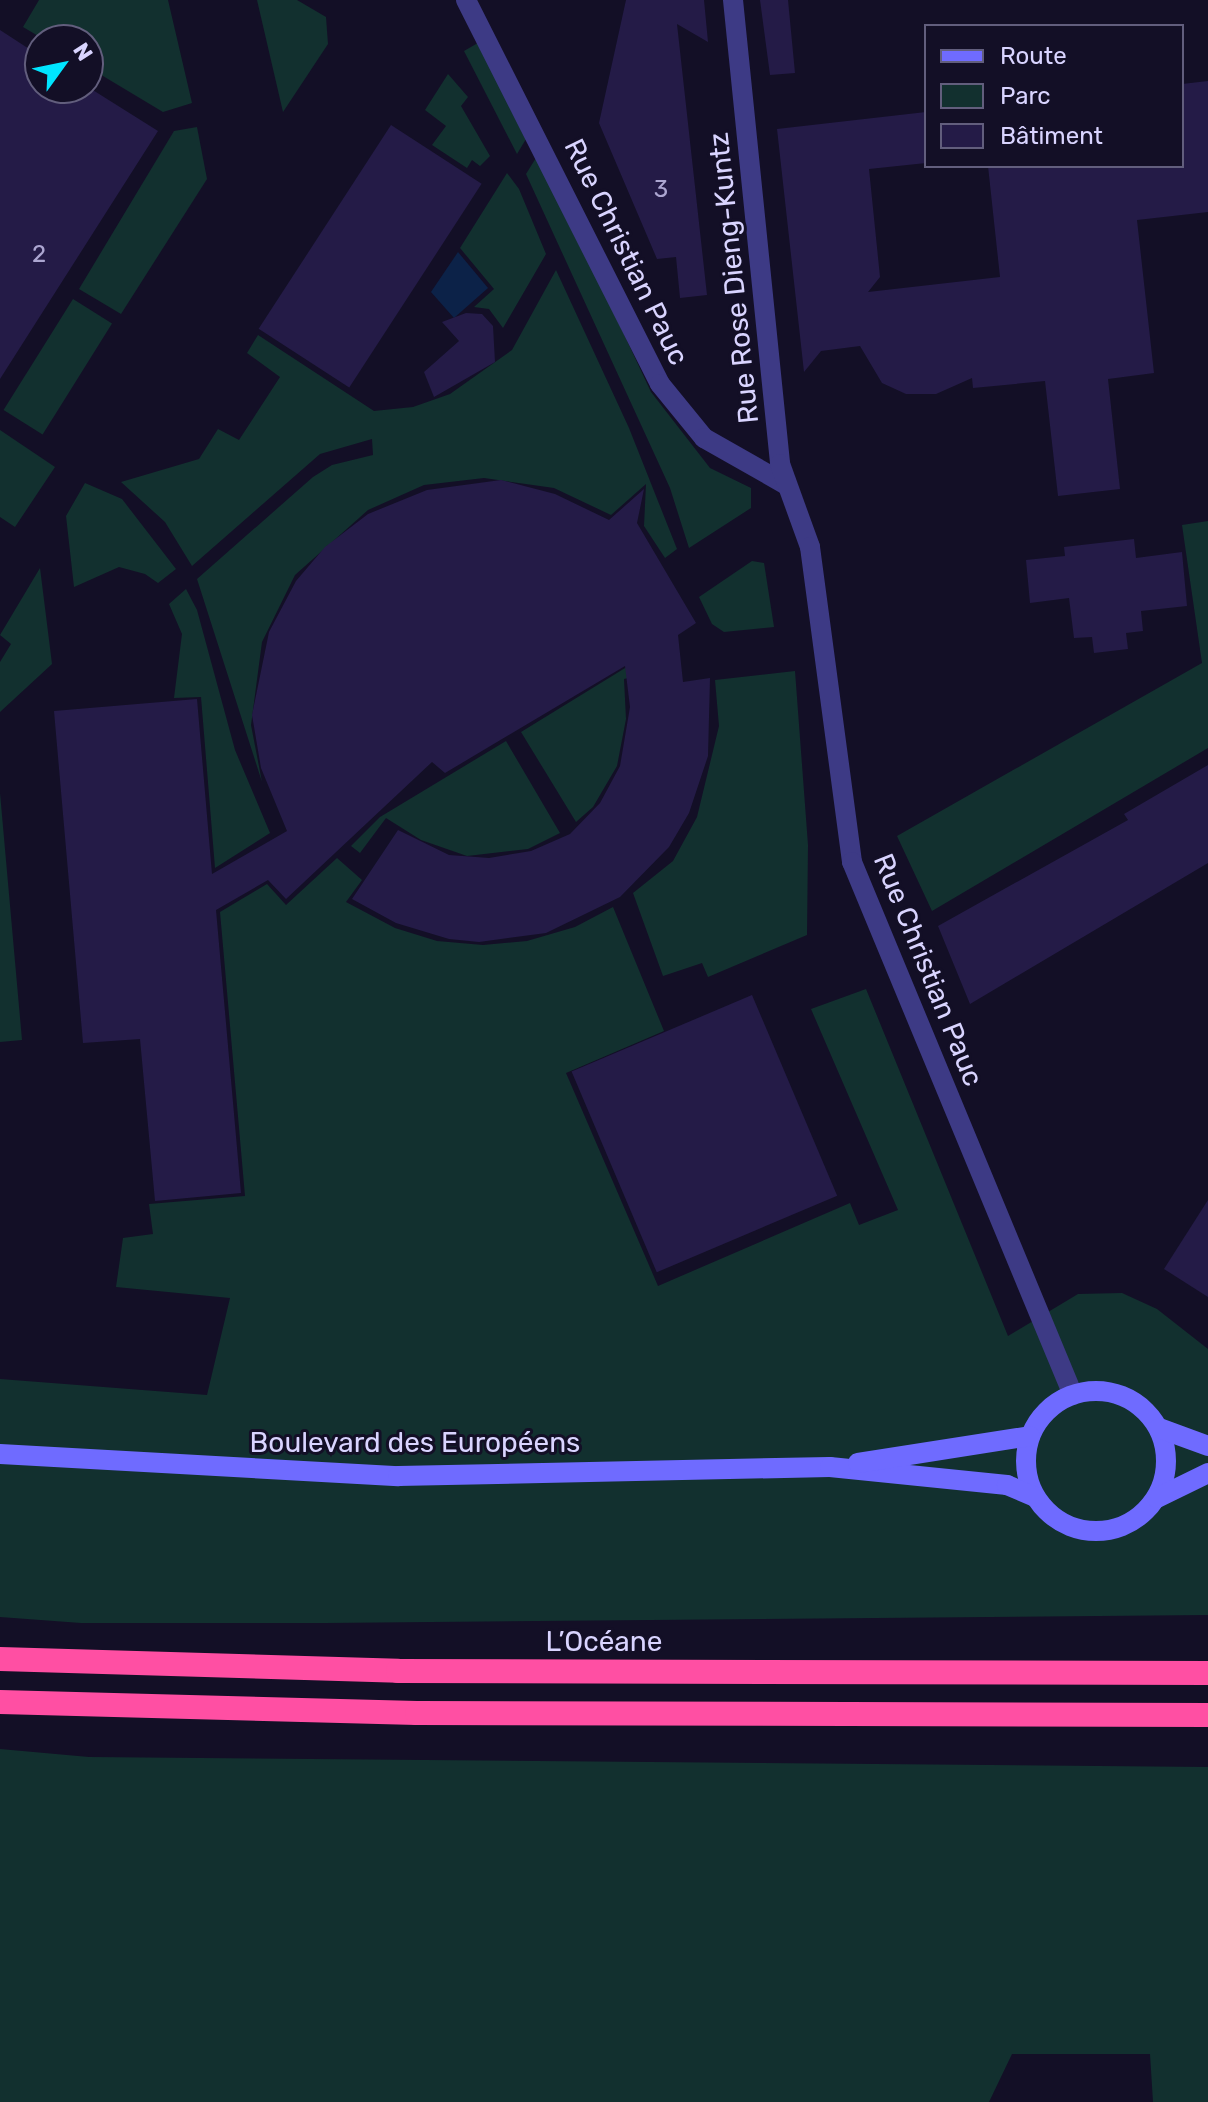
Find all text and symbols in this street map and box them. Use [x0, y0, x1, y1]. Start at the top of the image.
north arrow [24, 24, 104, 104]
legend [924, 24, 1184, 168]
text: N [67, 38, 98, 66]
text: Route [1000, 42, 1067, 70]
text: Parc [1000, 82, 1051, 110]
text: Bâtiment [1000, 122, 1103, 150]
street label: Rue Rose Dieng-Kuntz [702, 131, 766, 425]
street label: Rue Christian Pauc [557, 133, 695, 371]
house number: 3 [654, 176, 668, 204]
house number: 2 [32, 241, 46, 269]
street label: Rue Christian Pauc [866, 849, 990, 1091]
street label: Boulevard des Européens [250, 1426, 580, 1460]
street label: L’Océane [546, 1625, 662, 1659]

